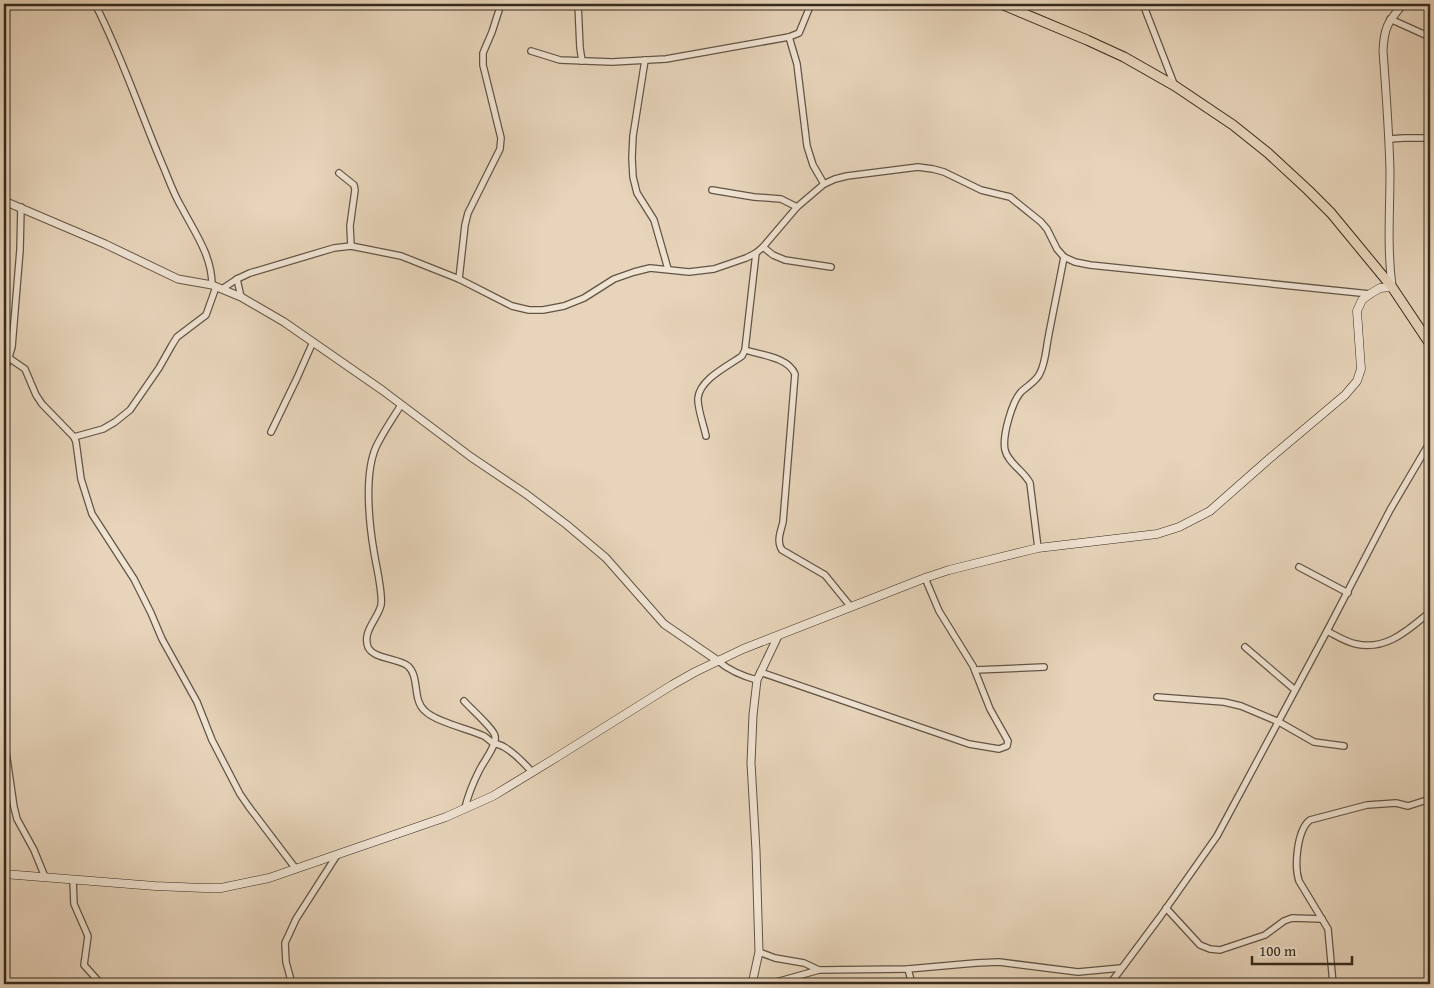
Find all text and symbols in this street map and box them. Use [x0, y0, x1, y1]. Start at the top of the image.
scale bar [1252, 933, 1352, 965]
text: 100 m [1259, 940, 1297, 961]

